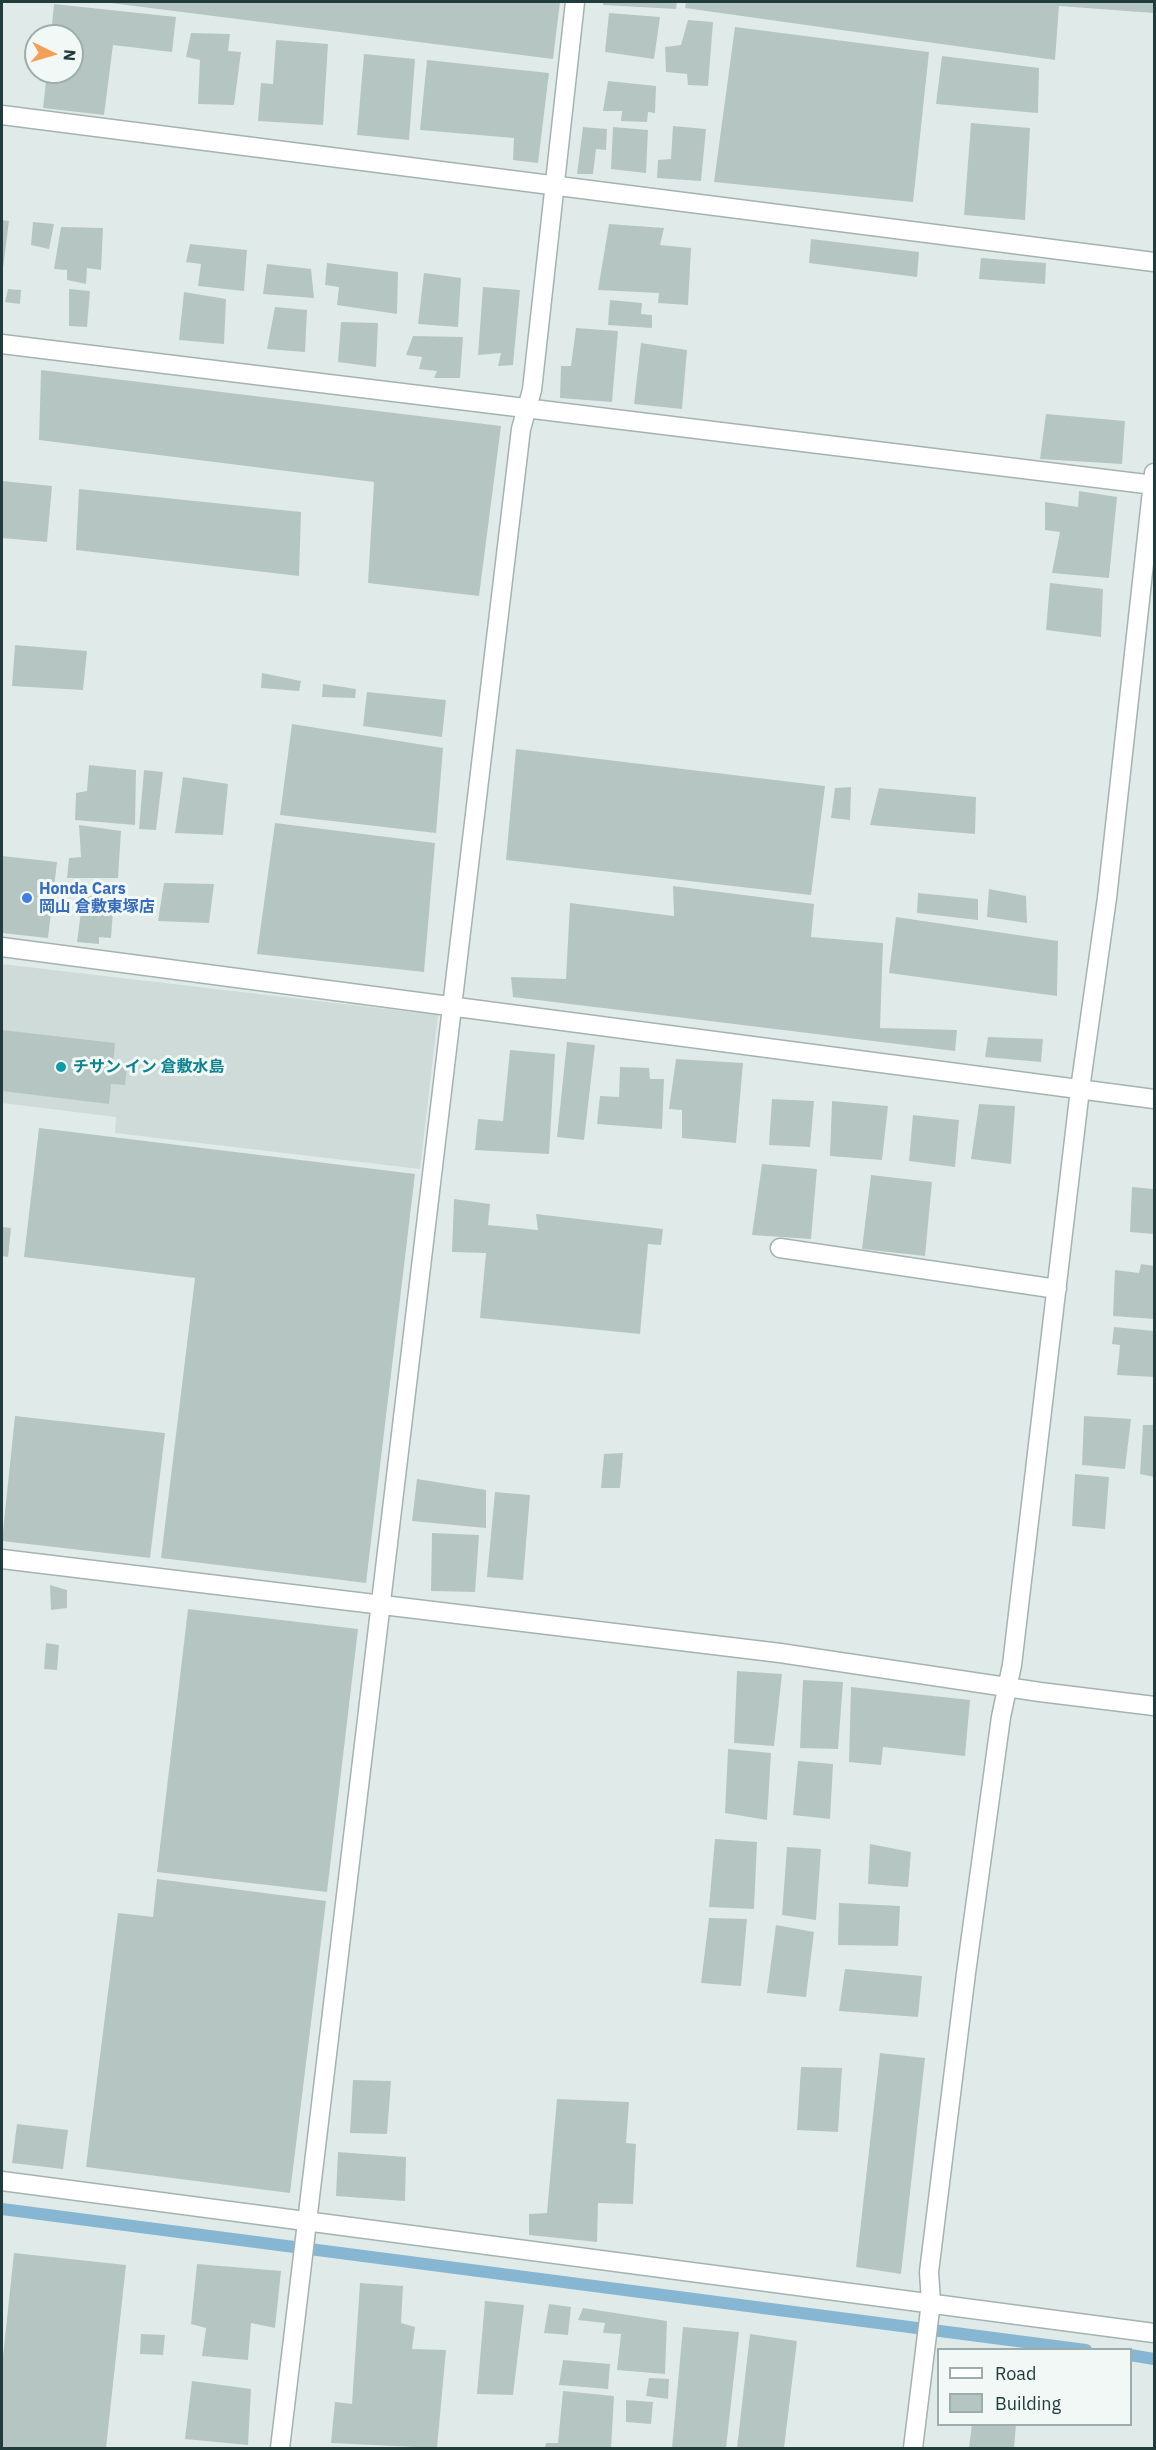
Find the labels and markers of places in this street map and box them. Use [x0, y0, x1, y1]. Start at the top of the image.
place label: Honda Cars 岡山 倉敷東塚店 [39, 879, 155, 917]
marker: Honda Cars 岡山 倉敷東塚店 [20, 891, 34, 905]
place label: チサン イン 倉敷水島 [73, 1057, 225, 1077]
marker: チサン イン 倉敷水島 [54, 1060, 68, 1074]

